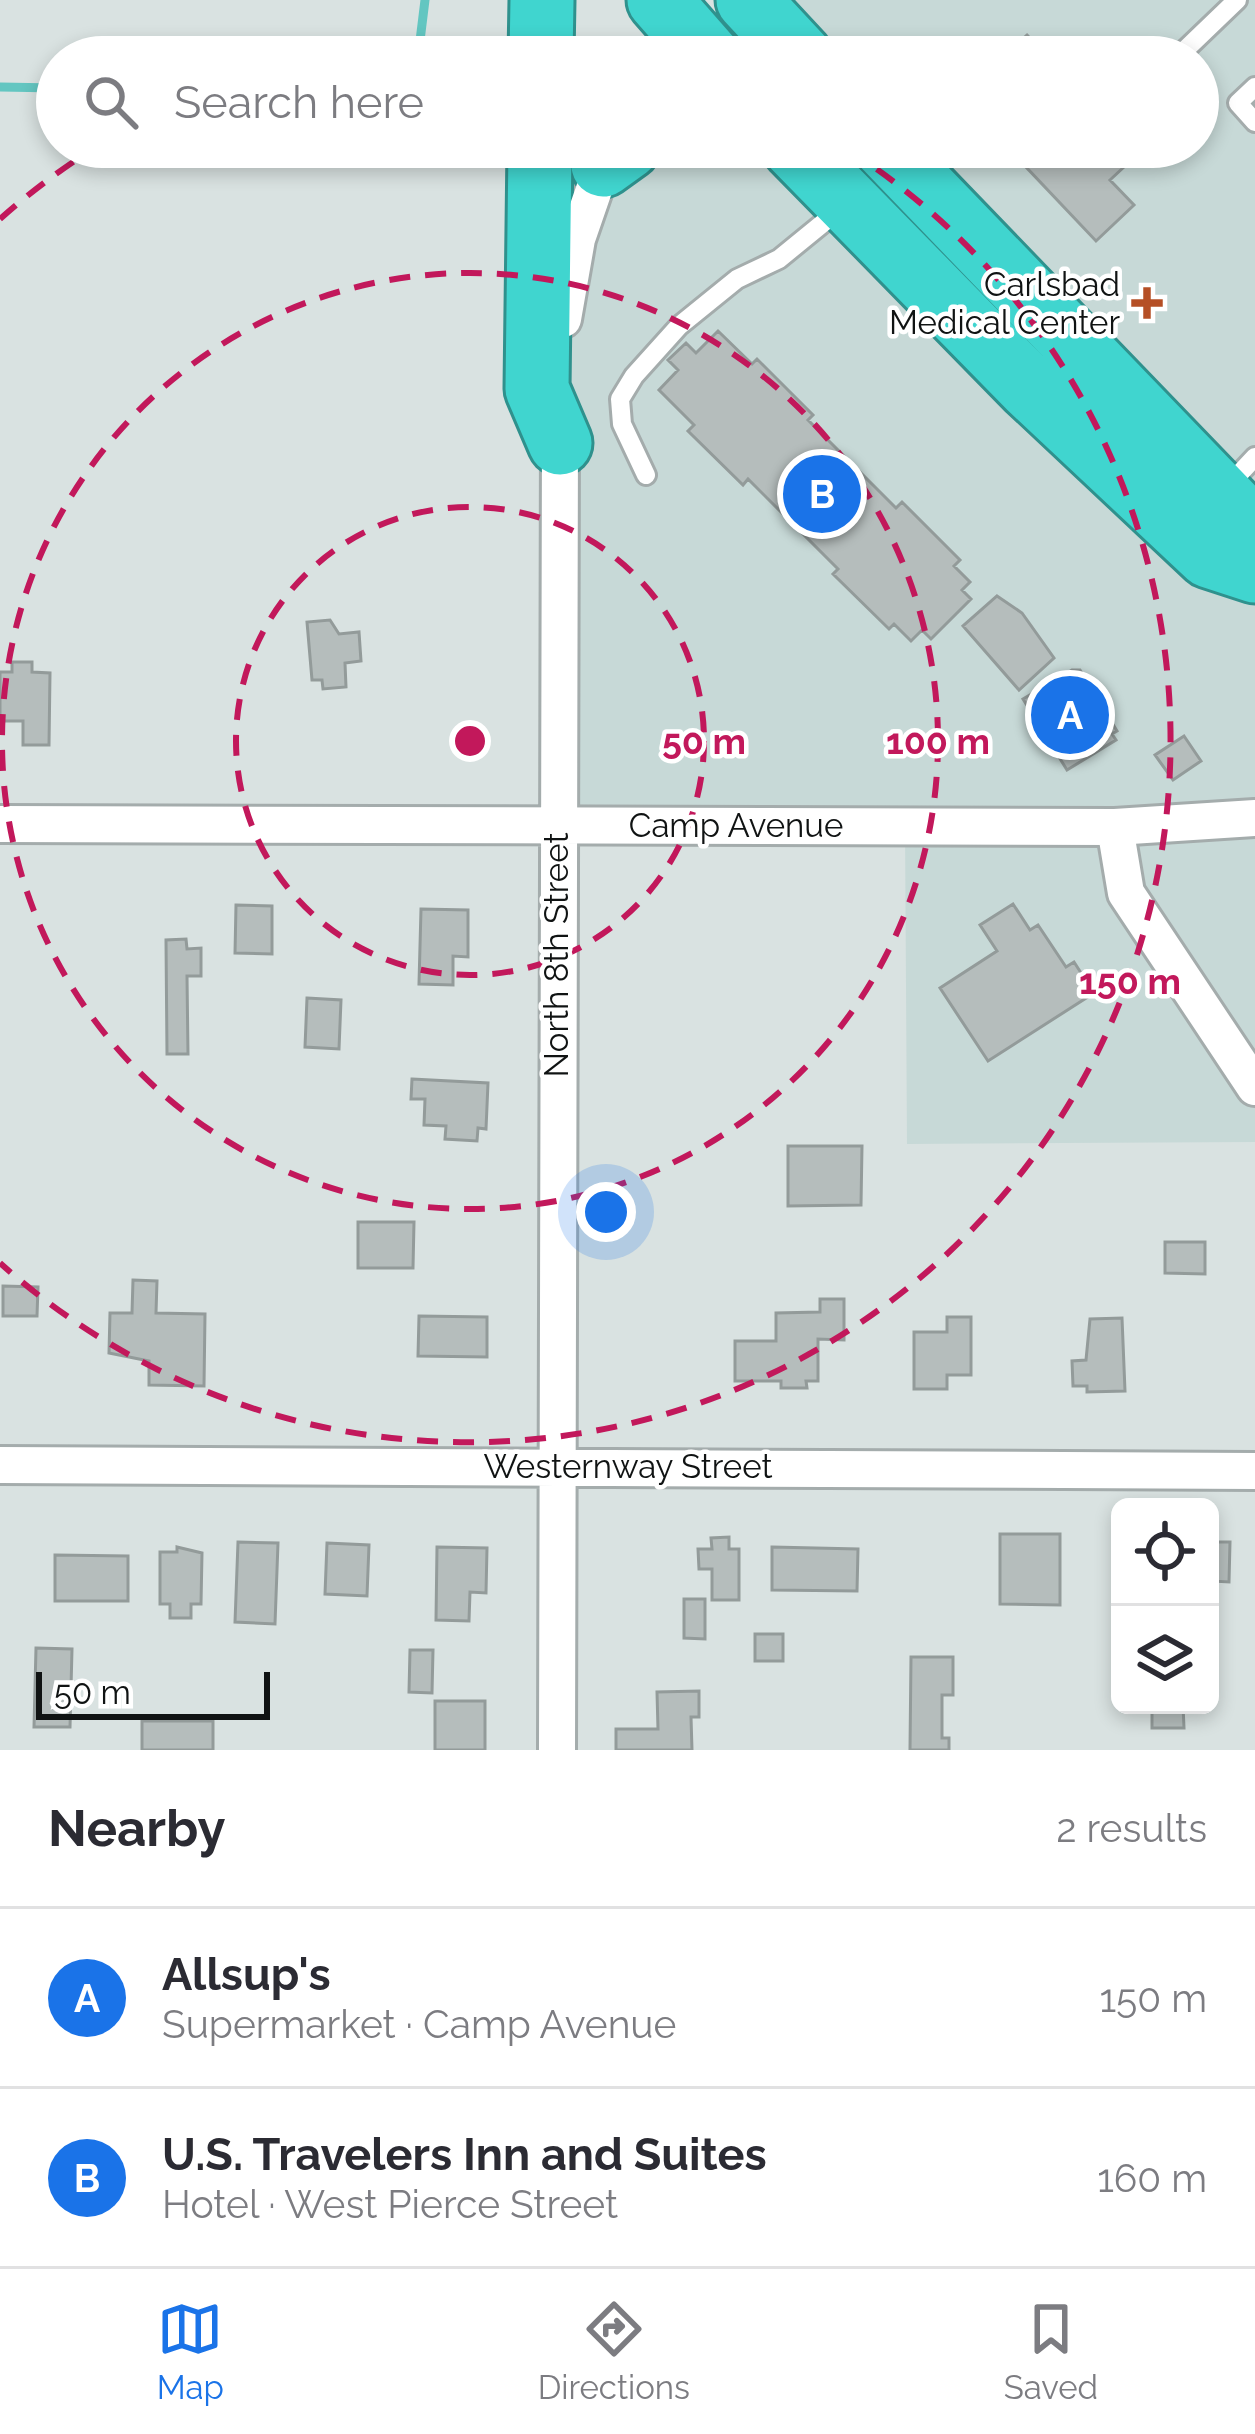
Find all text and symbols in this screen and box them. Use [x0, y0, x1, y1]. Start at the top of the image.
search box [36, 36, 1219, 168]
icon: search [78, 69, 144, 135]
text: Search here [174, 76, 424, 129]
place label: Carlsbad Medical Center [889, 265, 1120, 342]
marker: Carlsbad Medical Center [1131, 287, 1163, 319]
pin: B [783, 449, 861, 539]
pin: A [1031, 670, 1109, 760]
centre of rings [449, 720, 491, 762]
text: 50 m [662, 720, 746, 762]
text: 100 m [886, 720, 990, 762]
street label: Camp Avenue [629, 806, 843, 845]
street label: North 8th Street [537, 833, 576, 1077]
text: 150 m [1079, 960, 1181, 1002]
your location [576, 1182, 636, 1242]
street label: Westernway Street [484, 1447, 773, 1486]
map controls [1111, 1498, 1219, 1714]
button: locate [1111, 1498, 1219, 1606]
button: layers [1111, 1606, 1219, 1714]
scale bar [36, 1666, 270, 1719]
text: 50 m [54, 1673, 131, 1712]
text: Nearby [48, 1798, 225, 1858]
text: 2 results [1056, 1805, 1207, 1851]
text: Allsup's [162, 1948, 331, 2001]
text: A [74, 1975, 100, 2021]
text: 150 m [1099, 1975, 1207, 2021]
text: Supermarket · Camp Avenue [162, 2001, 676, 2047]
text: U.S. Travelers Inn and Suites [162, 2128, 767, 2181]
text: B [74, 2155, 100, 2201]
text: 160 m [1097, 2155, 1207, 2201]
text: Hotel · West Pierce Street [162, 2181, 618, 2227]
tab: Map [157, 2296, 224, 2407]
tab: Directions [538, 2296, 690, 2407]
tab: Saved [1004, 2296, 1098, 2407]

